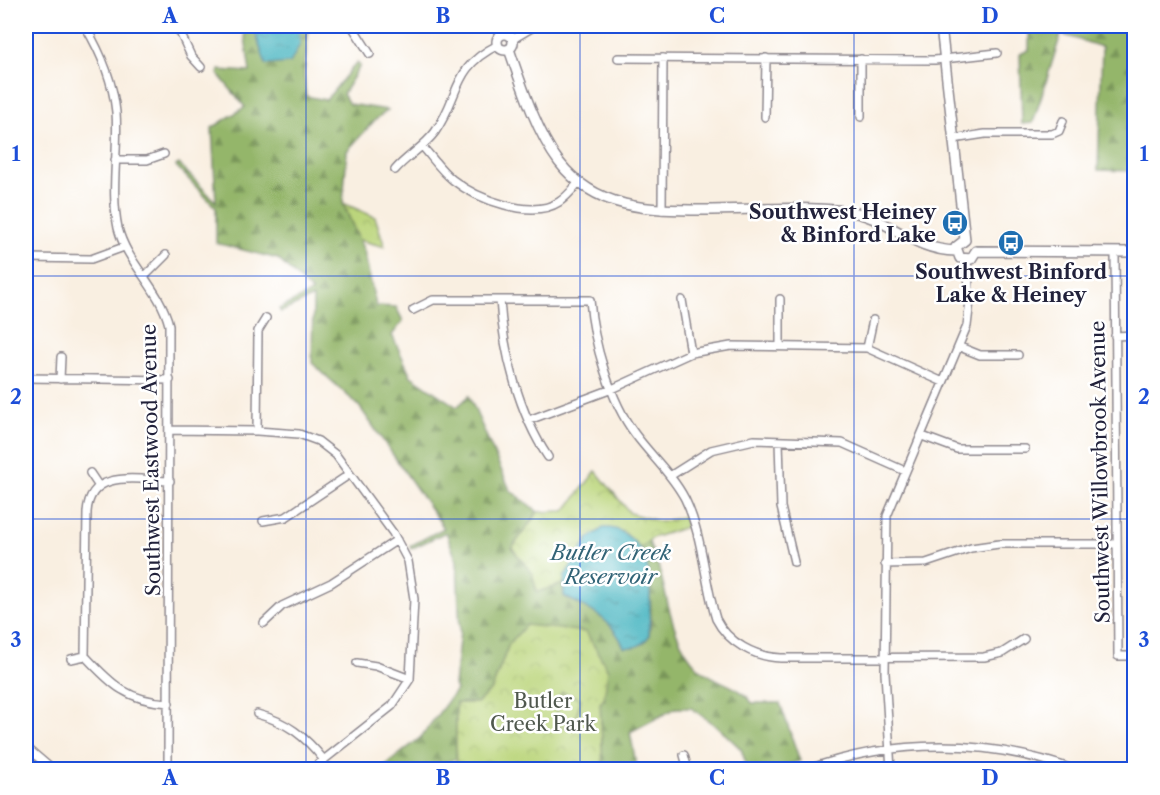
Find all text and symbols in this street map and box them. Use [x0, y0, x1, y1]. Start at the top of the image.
text: A [161, 4, 178, 28]
text: B [436, 4, 451, 28]
text: C [709, 4, 725, 28]
text: D [981, 4, 999, 28]
text: 1 [12, 142, 21, 166]
text: 1 [1140, 142, 1149, 166]
place label: Southwest Heiney & Binford Lake [749, 200, 937, 247]
bus stop icon: Southwest Heiney & Binford Lake [940, 208, 970, 238]
bus stop icon: Southwest Binford Lake & Heiney [996, 228, 1026, 258]
place label: Southwest Binford Lake & Heiney [915, 260, 1108, 307]
street label: Southwest Willowbrook Avenue [1085, 320, 1115, 624]
street label: Southwest Eastwood Avenue [137, 324, 165, 596]
text: 2 [10, 385, 22, 409]
text: 2 [1138, 385, 1150, 409]
water label: Butler Creek Reservoir [549, 540, 671, 589]
text: 3 [10, 628, 22, 652]
text: 3 [1138, 628, 1150, 652]
park label: Butler Creek Park [490, 689, 597, 736]
text: A [161, 766, 178, 790]
text: B [436, 766, 451, 790]
text: C [709, 766, 725, 790]
text: D [981, 766, 999, 790]

